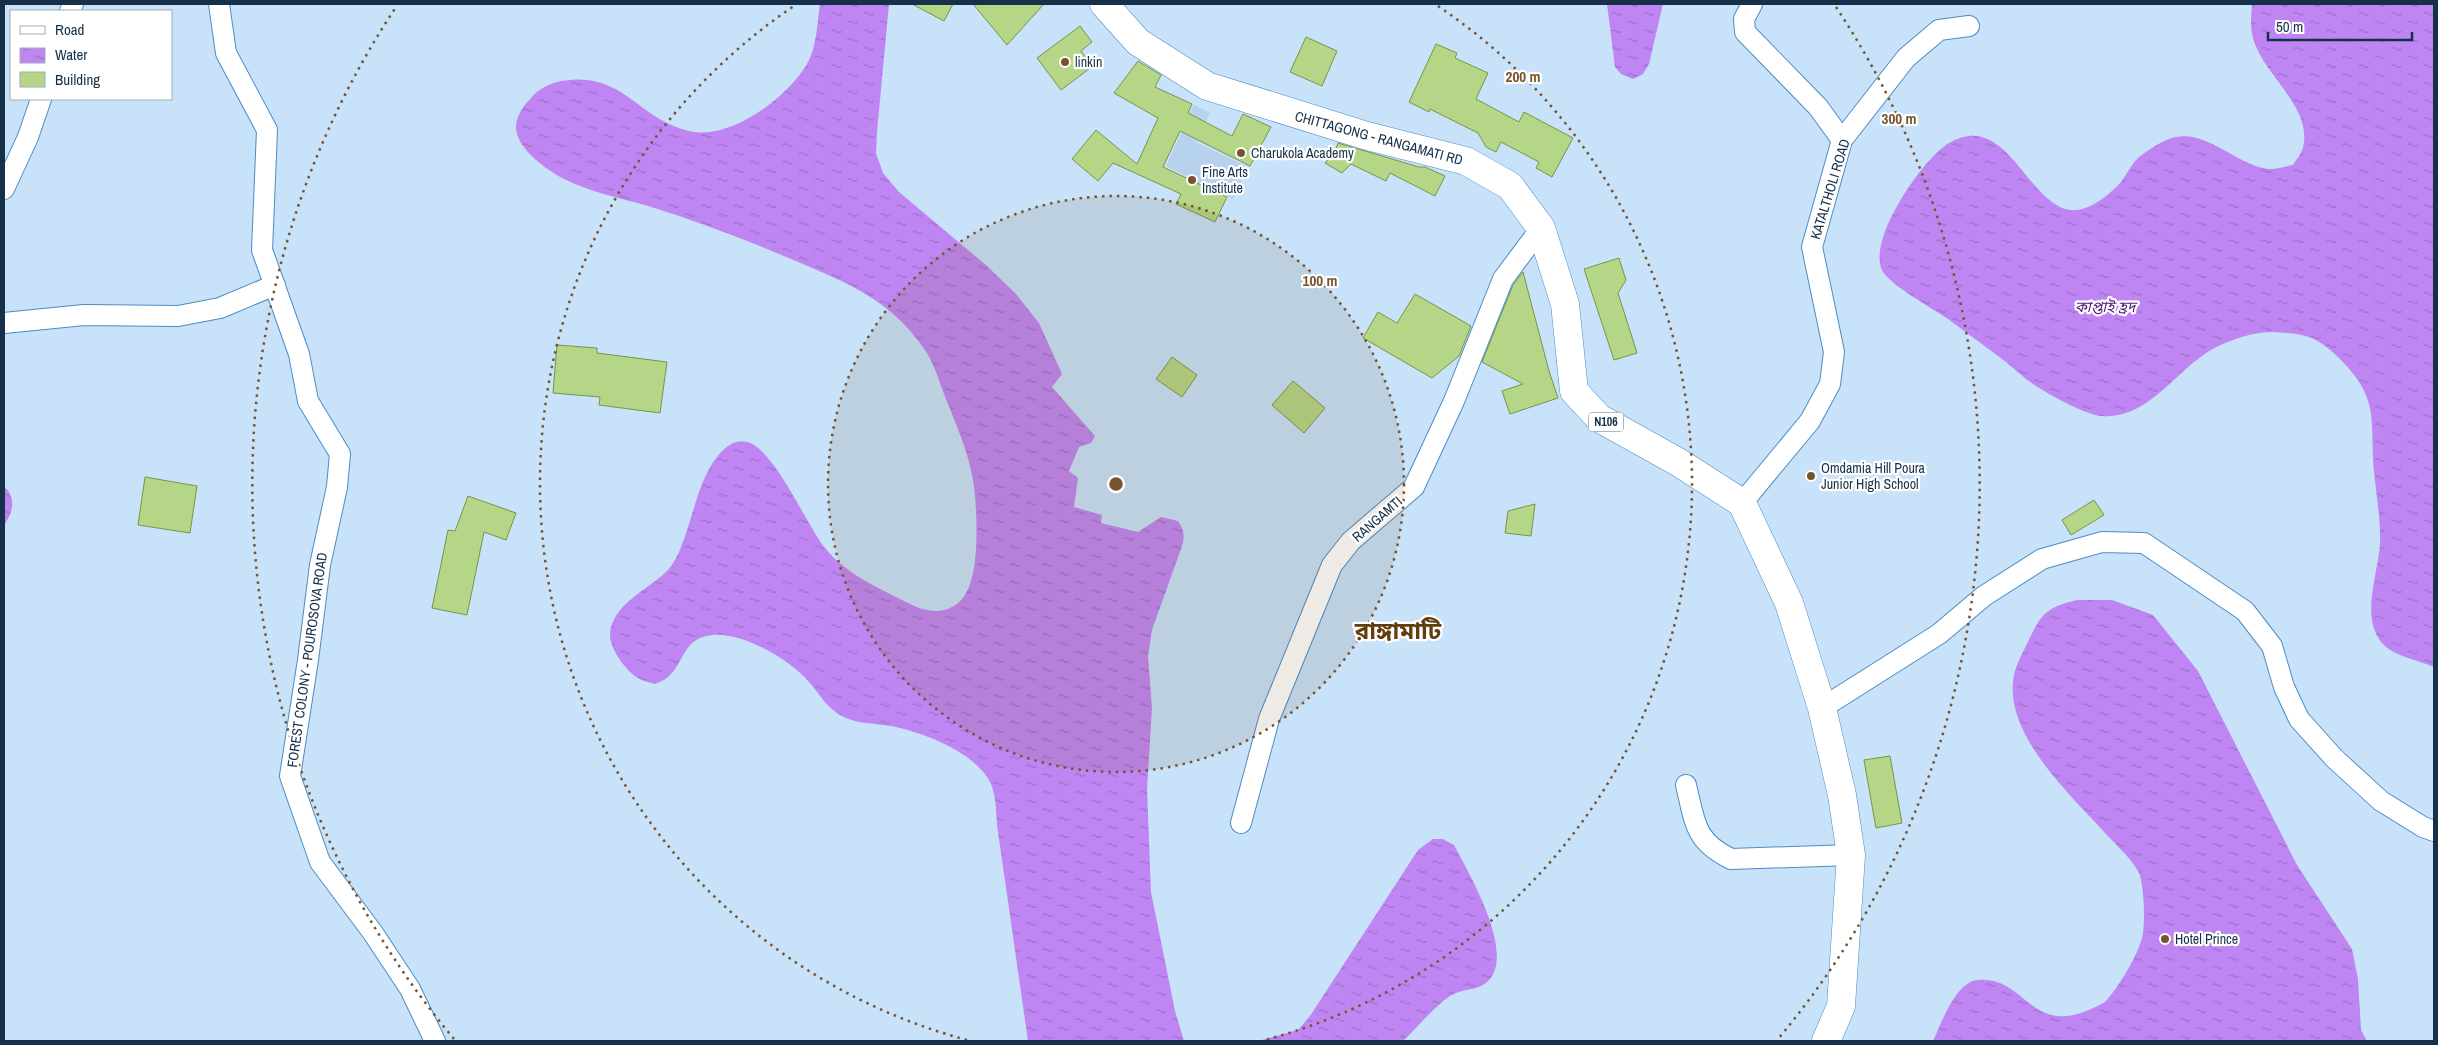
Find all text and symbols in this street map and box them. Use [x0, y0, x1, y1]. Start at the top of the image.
legend [10, 10, 172, 100]
scale bar [2268, 10, 2412, 42]
text: 50 m [2276, 16, 2303, 37]
text: Road [55, 19, 84, 40]
text: Water [55, 44, 87, 65]
place label: linkin [1075, 53, 1102, 71]
marker: linkin [1059, 56, 1071, 68]
text: 200 m [1506, 66, 1540, 87]
text: Building [55, 69, 100, 90]
street label: CHITTAGONG - RANGAMATI RD [1293, 107, 1465, 169]
text: 300 m [1882, 108, 1916, 129]
street label: KATALTHOLI ROAD [1806, 137, 1854, 241]
place label: Charukola Academy [1251, 144, 1354, 162]
marker: Charukola Academy [1235, 147, 1247, 159]
place label: Fine Arts Institute [1202, 163, 1248, 197]
marker: Fine Arts Institute [1186, 174, 1198, 186]
text: 100 m [1303, 270, 1337, 291]
water label: কাপ্তাই হ্রদ [2075, 296, 2138, 317]
road number: N106 [1588, 412, 1624, 432]
place label: Omdamia Hill Poura Junior High School [1821, 459, 1926, 493]
marker: Omdamia Hill Poura Junior High School [1805, 470, 1817, 482]
centre of rings [1107, 475, 1125, 493]
street label: RANGAMTI [1348, 492, 1406, 546]
street label: FOREST COLONY - POUROSOVA ROAD [283, 551, 331, 769]
district label: রাঙ্গামাটি [1354, 614, 1442, 646]
place label: Hotel Prince [2175, 930, 2238, 948]
marker: Hotel Prince [2159, 933, 2171, 945]

